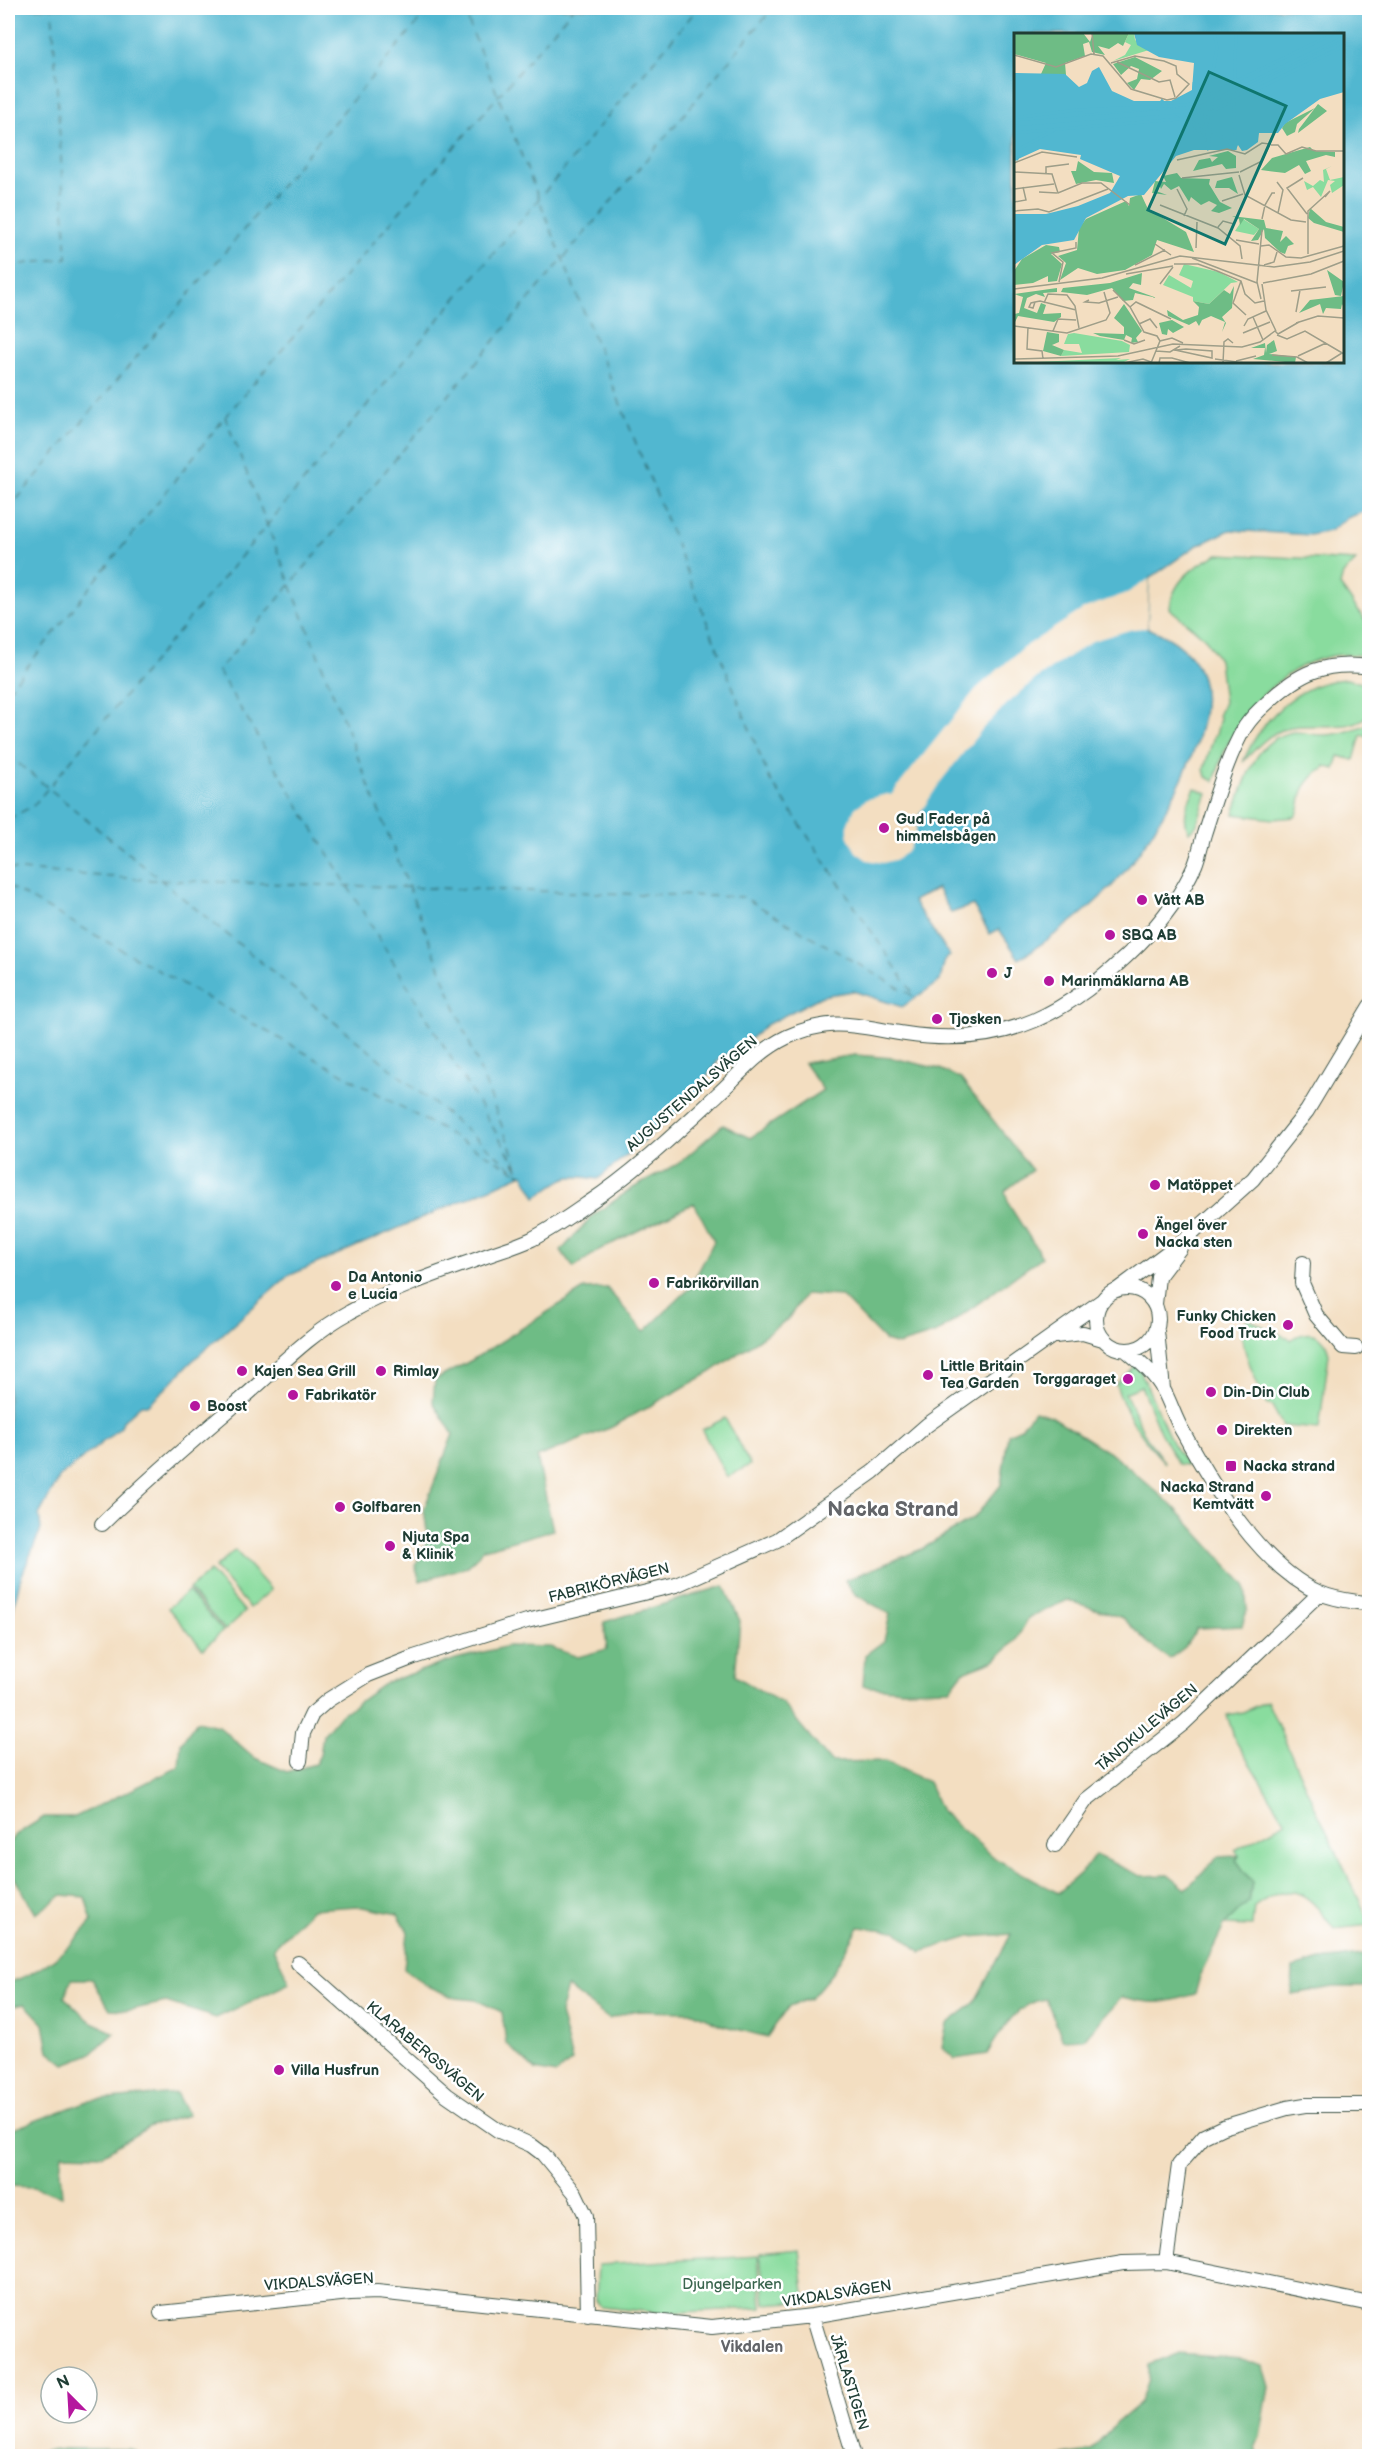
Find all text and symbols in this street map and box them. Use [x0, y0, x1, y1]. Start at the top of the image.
inset map [1014, 33, 1344, 363]
place label: Gud Fader på himmelsbågen [896, 810, 996, 846]
marker: Gud Fader på himmelsbågen [877, 821, 891, 835]
place label: Vått AB [1154, 891, 1205, 910]
marker: Vått AB [1135, 893, 1149, 907]
place label: SBQ AB [1122, 926, 1177, 945]
marker: SBQ AB [1103, 928, 1117, 942]
place label: J [1004, 964, 1013, 983]
marker: J [985, 966, 999, 980]
place label: Marinmäklarna AB [1061, 972, 1189, 991]
marker: Marinmäklarna AB [1042, 974, 1056, 988]
place label: Tjosken [949, 1010, 1002, 1029]
marker: Tjosken [930, 1012, 944, 1026]
street label: AUGUSTENDALSVÄGEN [623, 1032, 761, 1156]
place label: Matöppet [1167, 1176, 1233, 1195]
marker: Matöppet [1148, 1178, 1162, 1192]
place label: Ängel över Nacka sten [1154, 1216, 1232, 1252]
marker: Ängel över Nacka sten [1136, 1227, 1150, 1241]
place label: Da Antonio e Lucia [348, 1268, 423, 1304]
place label: Fabrikörvillan [666, 1274, 759, 1293]
marker: Fabrikörvillan [647, 1276, 661, 1290]
marker: Da Antonio e Lucia [329, 1279, 343, 1293]
place label: Funky Chicken Food Truck [1177, 1307, 1276, 1343]
marker: Funky Chicken Food Truck [1281, 1318, 1295, 1332]
place label: Little Britain Tea Garden [940, 1357, 1024, 1393]
place label: Kajen Sea Grill [254, 1362, 356, 1381]
place label: Rimlay [393, 1362, 439, 1381]
marker: Kajen Sea Grill [235, 1364, 249, 1378]
marker: Rimlay [374, 1364, 388, 1378]
marker: Little Britain Tea Garden [921, 1368, 935, 1382]
place label: Torggaraget [1033, 1370, 1116, 1389]
marker: Torggaraget [1121, 1372, 1135, 1386]
place label: Din-Din Club [1223, 1383, 1310, 1402]
marker: Din-Din Club [1204, 1385, 1218, 1399]
place label: Fabrikatör [305, 1386, 377, 1405]
marker: Fabrikatör [286, 1388, 300, 1402]
place label: Boost [207, 1397, 247, 1416]
marker: Boost [188, 1399, 202, 1413]
place label: Direkten [1234, 1421, 1292, 1440]
marker: Direkten [1215, 1423, 1229, 1437]
place label: Nacka strand [1243, 1457, 1335, 1476]
marker: Nacka strand [1224, 1459, 1238, 1473]
place label: Nacka Strand Kemtvätt [1160, 1478, 1254, 1514]
marker: Nacka Strand Kemtvätt [1259, 1489, 1273, 1503]
district label: Nacka Strand [827, 1497, 959, 1522]
place label: Golfbaren [352, 1498, 421, 1517]
marker: Golfbaren [333, 1500, 347, 1514]
place label: Njuta Spa & Klinik [402, 1528, 469, 1564]
marker: Njuta Spa & Klinik [383, 1539, 397, 1553]
street label: FABRIKÖRVÄGEN [546, 1559, 672, 1607]
street label: TÄNDKULEVÄGEN [1092, 1680, 1202, 1776]
street label: KLARABERGSVÄGEN [362, 1997, 488, 2107]
place label: Villa Husfrun [291, 2061, 379, 2080]
marker: Villa Husfrun [272, 2063, 286, 2077]
street label: VIKDALSVÄGEN [263, 2269, 375, 2295]
park label: Djungelparken [682, 2275, 782, 2294]
street label: VIKDALSVÄGEN [781, 2276, 893, 2312]
street label: JÄRLASTIGEN [825, 2332, 873, 2432]
district label: Vikdalen [721, 2338, 783, 2357]
north arrow [39, 2365, 99, 2425]
text: N [54, 2372, 73, 2394]

